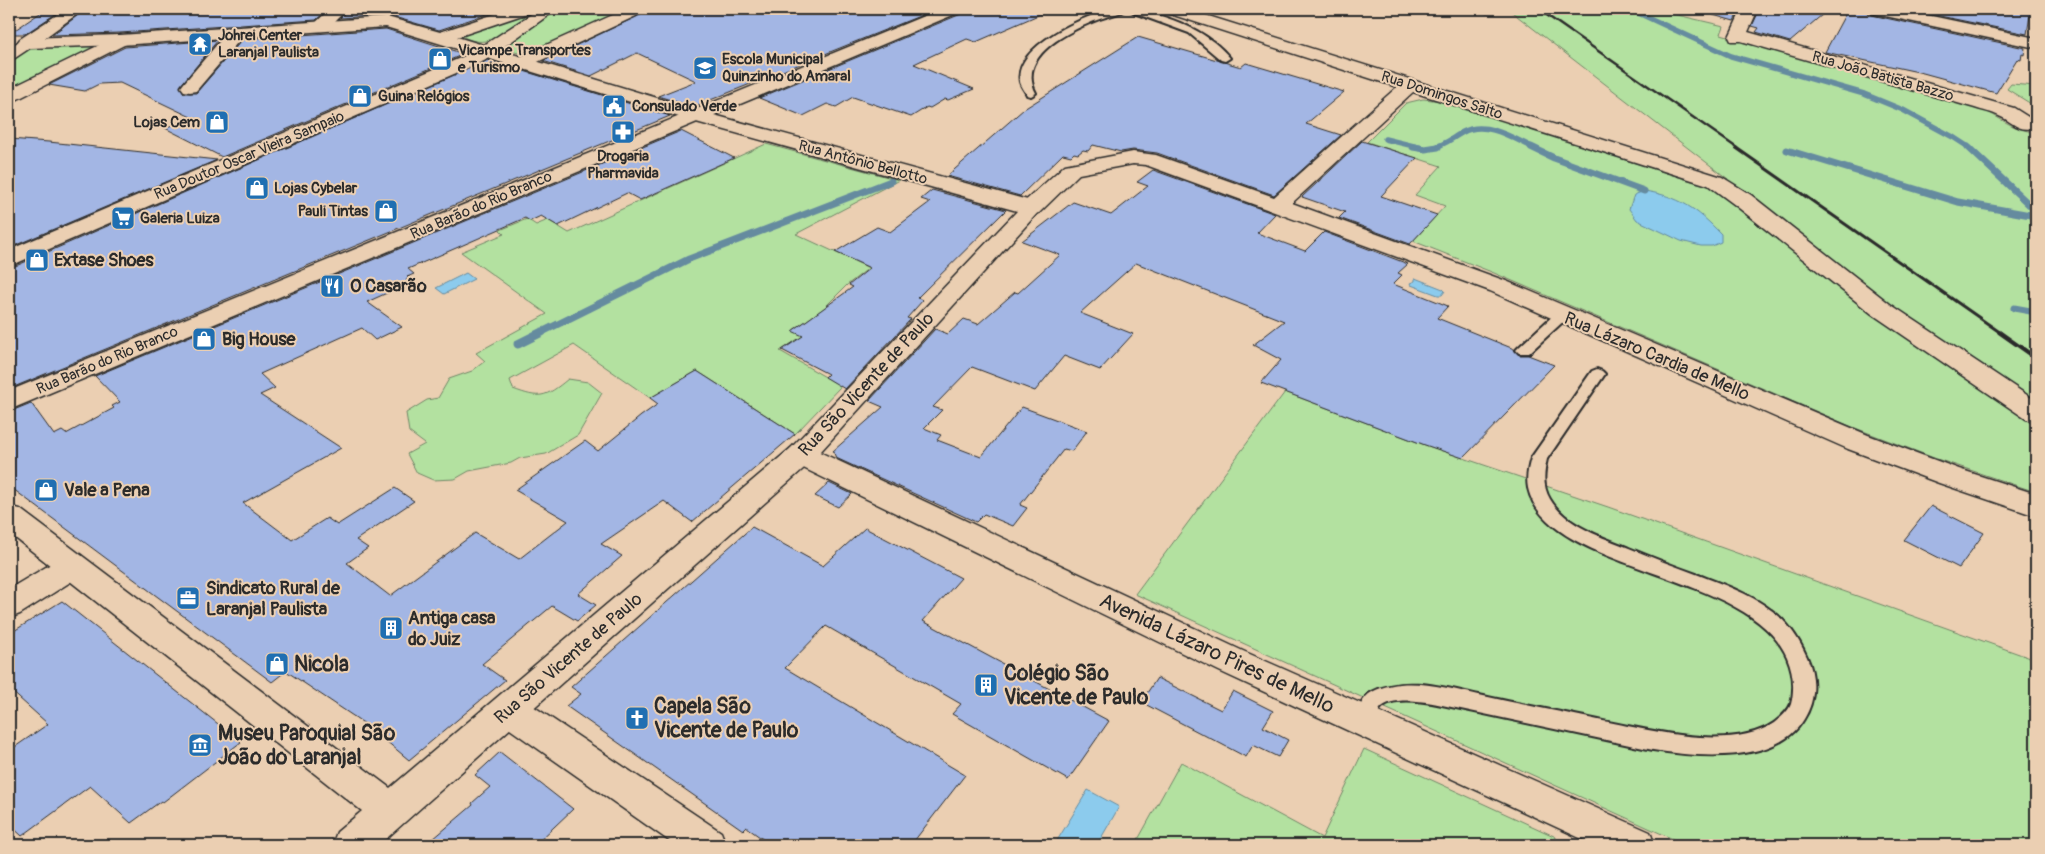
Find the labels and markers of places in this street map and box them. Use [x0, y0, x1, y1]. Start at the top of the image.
place label: Johrei Center Laranjal Paulista [218, 26, 319, 62]
temple icon: Johrei Center Laranjal Paulista [187, 31, 213, 57]
place label: Vicampe Transportes e Turismo [457, 41, 591, 77]
shop icon: Vicampe Transportes e Turismo [427, 46, 453, 72]
place label: Escola Municipal Quinzinho do Amaral [722, 50, 851, 86]
school or university icon: Escola Municipal Quinzinho do Amaral [692, 55, 718, 81]
shop icon: Guina Relógios [347, 83, 373, 109]
place label: Guina Relógios [378, 87, 470, 106]
public building icon: Consulado Verde [601, 93, 627, 119]
place label: Consulado Verde [632, 97, 737, 116]
shop icon: Lojas Cem [204, 109, 230, 135]
place label: Lojas Cem [133, 113, 200, 132]
pharmacy icon: Drogaria Pharmavida [610, 119, 636, 145]
place label: Drogaria Pharmavida [587, 147, 659, 183]
shop icon: Lojas Cybelar [244, 175, 270, 201]
place label: Lojas Cybelar [274, 179, 358, 198]
shop icon: Pauli Tintas [373, 198, 399, 224]
place label: Pauli Tintas [298, 202, 368, 221]
supermarket icon: Galeria Luiza [110, 205, 136, 231]
place label: Galeria Luiza [140, 209, 220, 228]
shop icon: Extase Shoes [24, 247, 50, 273]
place label: Extase Shoes [54, 249, 154, 272]
restaurant icon: O Casarão [319, 273, 345, 299]
place label: O Casarão [350, 275, 427, 298]
shop icon: Big House [191, 326, 217, 352]
place label: Big House [222, 328, 297, 351]
shop icon: Vale a Pena [33, 477, 59, 503]
place label: Vale a Pena [64, 479, 150, 502]
place label: Sindicato Rural de Laranjal Paulista [206, 577, 341, 621]
office icon: Sindicato Rural de Laranjal Paulista [175, 585, 201, 611]
place label: Antiga casa do Juiz [408, 607, 496, 651]
building icon: Antiga casa do Juiz [378, 615, 404, 641]
shop icon: Nicola [264, 651, 290, 677]
place label: Nicola [294, 651, 349, 678]
place label: Colégio São Vicente de Paulo [1004, 660, 1149, 711]
building icon: Colégio São Vicente de Paulo [973, 672, 999, 698]
place label: Capela São Vicente de Paulo [654, 693, 799, 744]
church icon: Capela São Vicente de Paulo [624, 705, 650, 731]
place label: Museu Paroquial São João do Laranjal [218, 720, 396, 771]
museum icon: Museu Paroquial São João do Laranjal [187, 732, 213, 758]

